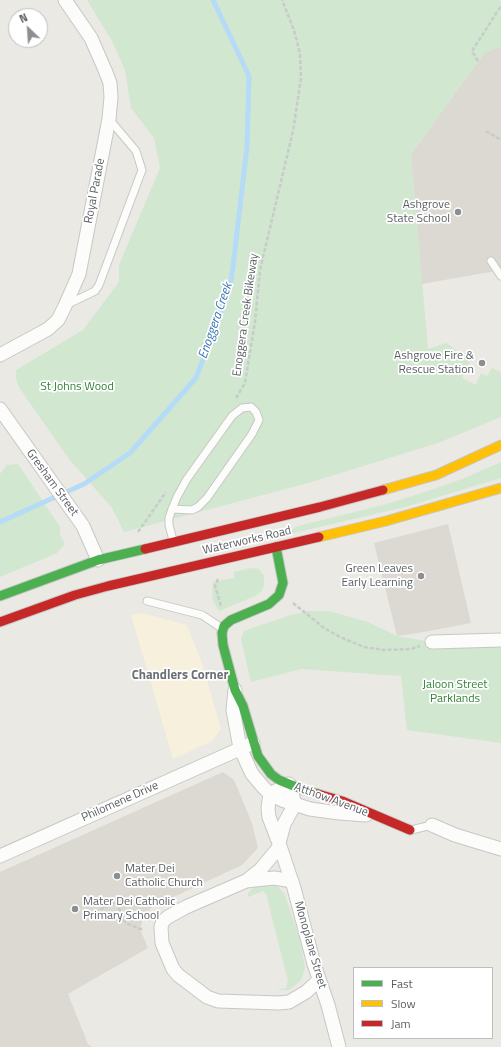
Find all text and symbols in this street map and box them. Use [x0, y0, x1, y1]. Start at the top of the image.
north arrow [8, 8, 48, 48]
text: N [17, 9, 30, 27]
street label: Royal Parade [82, 157, 108, 225]
place label: Ashgrove State School [387, 198, 450, 226]
marker: Ashgrove State School [453, 207, 463, 217]
street label: Enoggera Creek Bikeway [230, 253, 262, 377]
water label: Enoggera Creek [196, 281, 236, 361]
place label: Ashgrove Fire & Rescue Station [394, 349, 474, 377]
marker: Ashgrove Fire & Rescue Station [477, 358, 487, 368]
park label: St Johns Wood [40, 380, 114, 394]
street label: Gresham Street [23, 447, 81, 519]
street label: Waterworks Road [201, 524, 293, 558]
place label: Green Leaves Early Learning [341, 562, 413, 590]
marker: Green Leaves Early Learning [416, 571, 426, 581]
district label: Chandlers Corner [132, 668, 228, 684]
park label: Jaloon Street Parklands [423, 678, 487, 706]
street label: Philomene Drive [79, 779, 161, 825]
street label: Atthow Avenue [292, 780, 370, 820]
place label: Mater Dei Catholic Church [125, 862, 203, 890]
marker: Mater Dei Catholic Church [112, 871, 122, 881]
place label: Mater Dei Catholic Primary School [83, 895, 175, 923]
street label: Monoplane Street [291, 900, 329, 990]
marker: Mater Dei Catholic Primary School [70, 904, 80, 914]
legend [353, 967, 493, 1039]
text: Fast [391, 974, 413, 993]
text: Slow [391, 994, 416, 1013]
text: Jam [391, 1014, 411, 1033]

